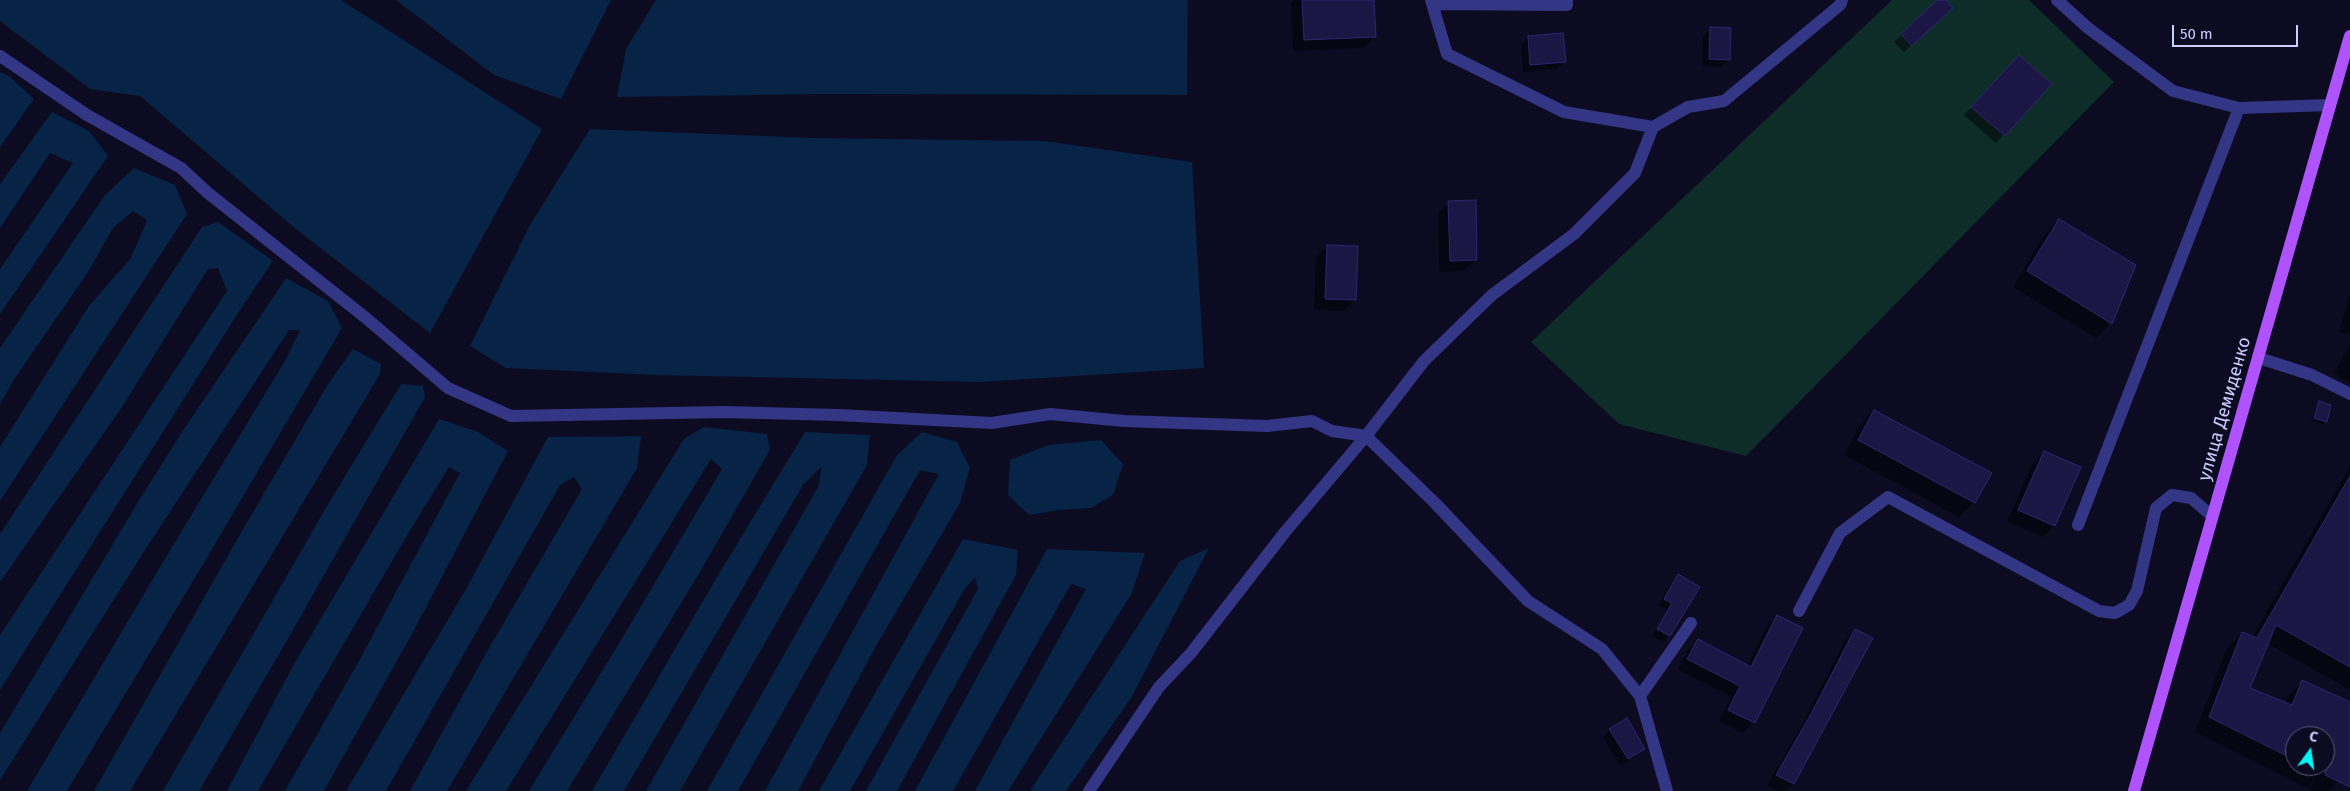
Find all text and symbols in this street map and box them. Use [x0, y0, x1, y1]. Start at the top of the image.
scale bar [2175, 15, 2301, 47]
text: 50 m [2180, 25, 2213, 43]
street label: улица Демиденко [2194, 335, 2256, 483]
north arrow [2285, 726, 2335, 776]
text: С [2308, 728, 2319, 746]

